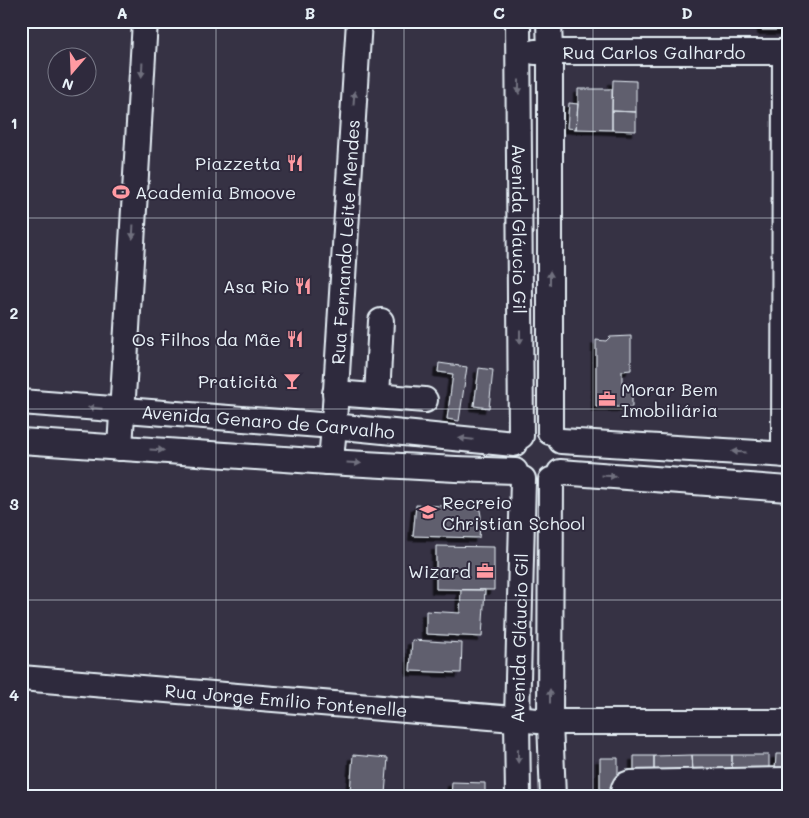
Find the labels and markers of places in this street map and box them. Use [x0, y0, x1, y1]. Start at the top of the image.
place label: Piazzetta [195, 151, 281, 175]
restaurant icon: Piazzetta [285, 153, 305, 173]
place label: Academia Bmoove [135, 180, 296, 204]
sports icon: Academia Bmoove [111, 182, 131, 202]
place label: Asa Rio [223, 274, 289, 298]
restaurant icon: Asa Rio [293, 276, 313, 296]
place label: Os Filhos da Mãe [132, 327, 281, 351]
restaurant icon: Os Filhos da Mãe [285, 329, 305, 349]
place label: Praticità [198, 369, 278, 393]
bar icon: Praticità [282, 371, 302, 391]
place label: Morar Bem Imobiliária [621, 377, 718, 422]
office icon: Morar Bem Imobiliária [597, 389, 617, 409]
place label: Recreio Christian School [442, 490, 585, 535]
school or university icon: Recreio Christian School [418, 502, 438, 522]
place label: Wizard [408, 559, 471, 583]
office icon: Wizard [475, 561, 495, 581]

